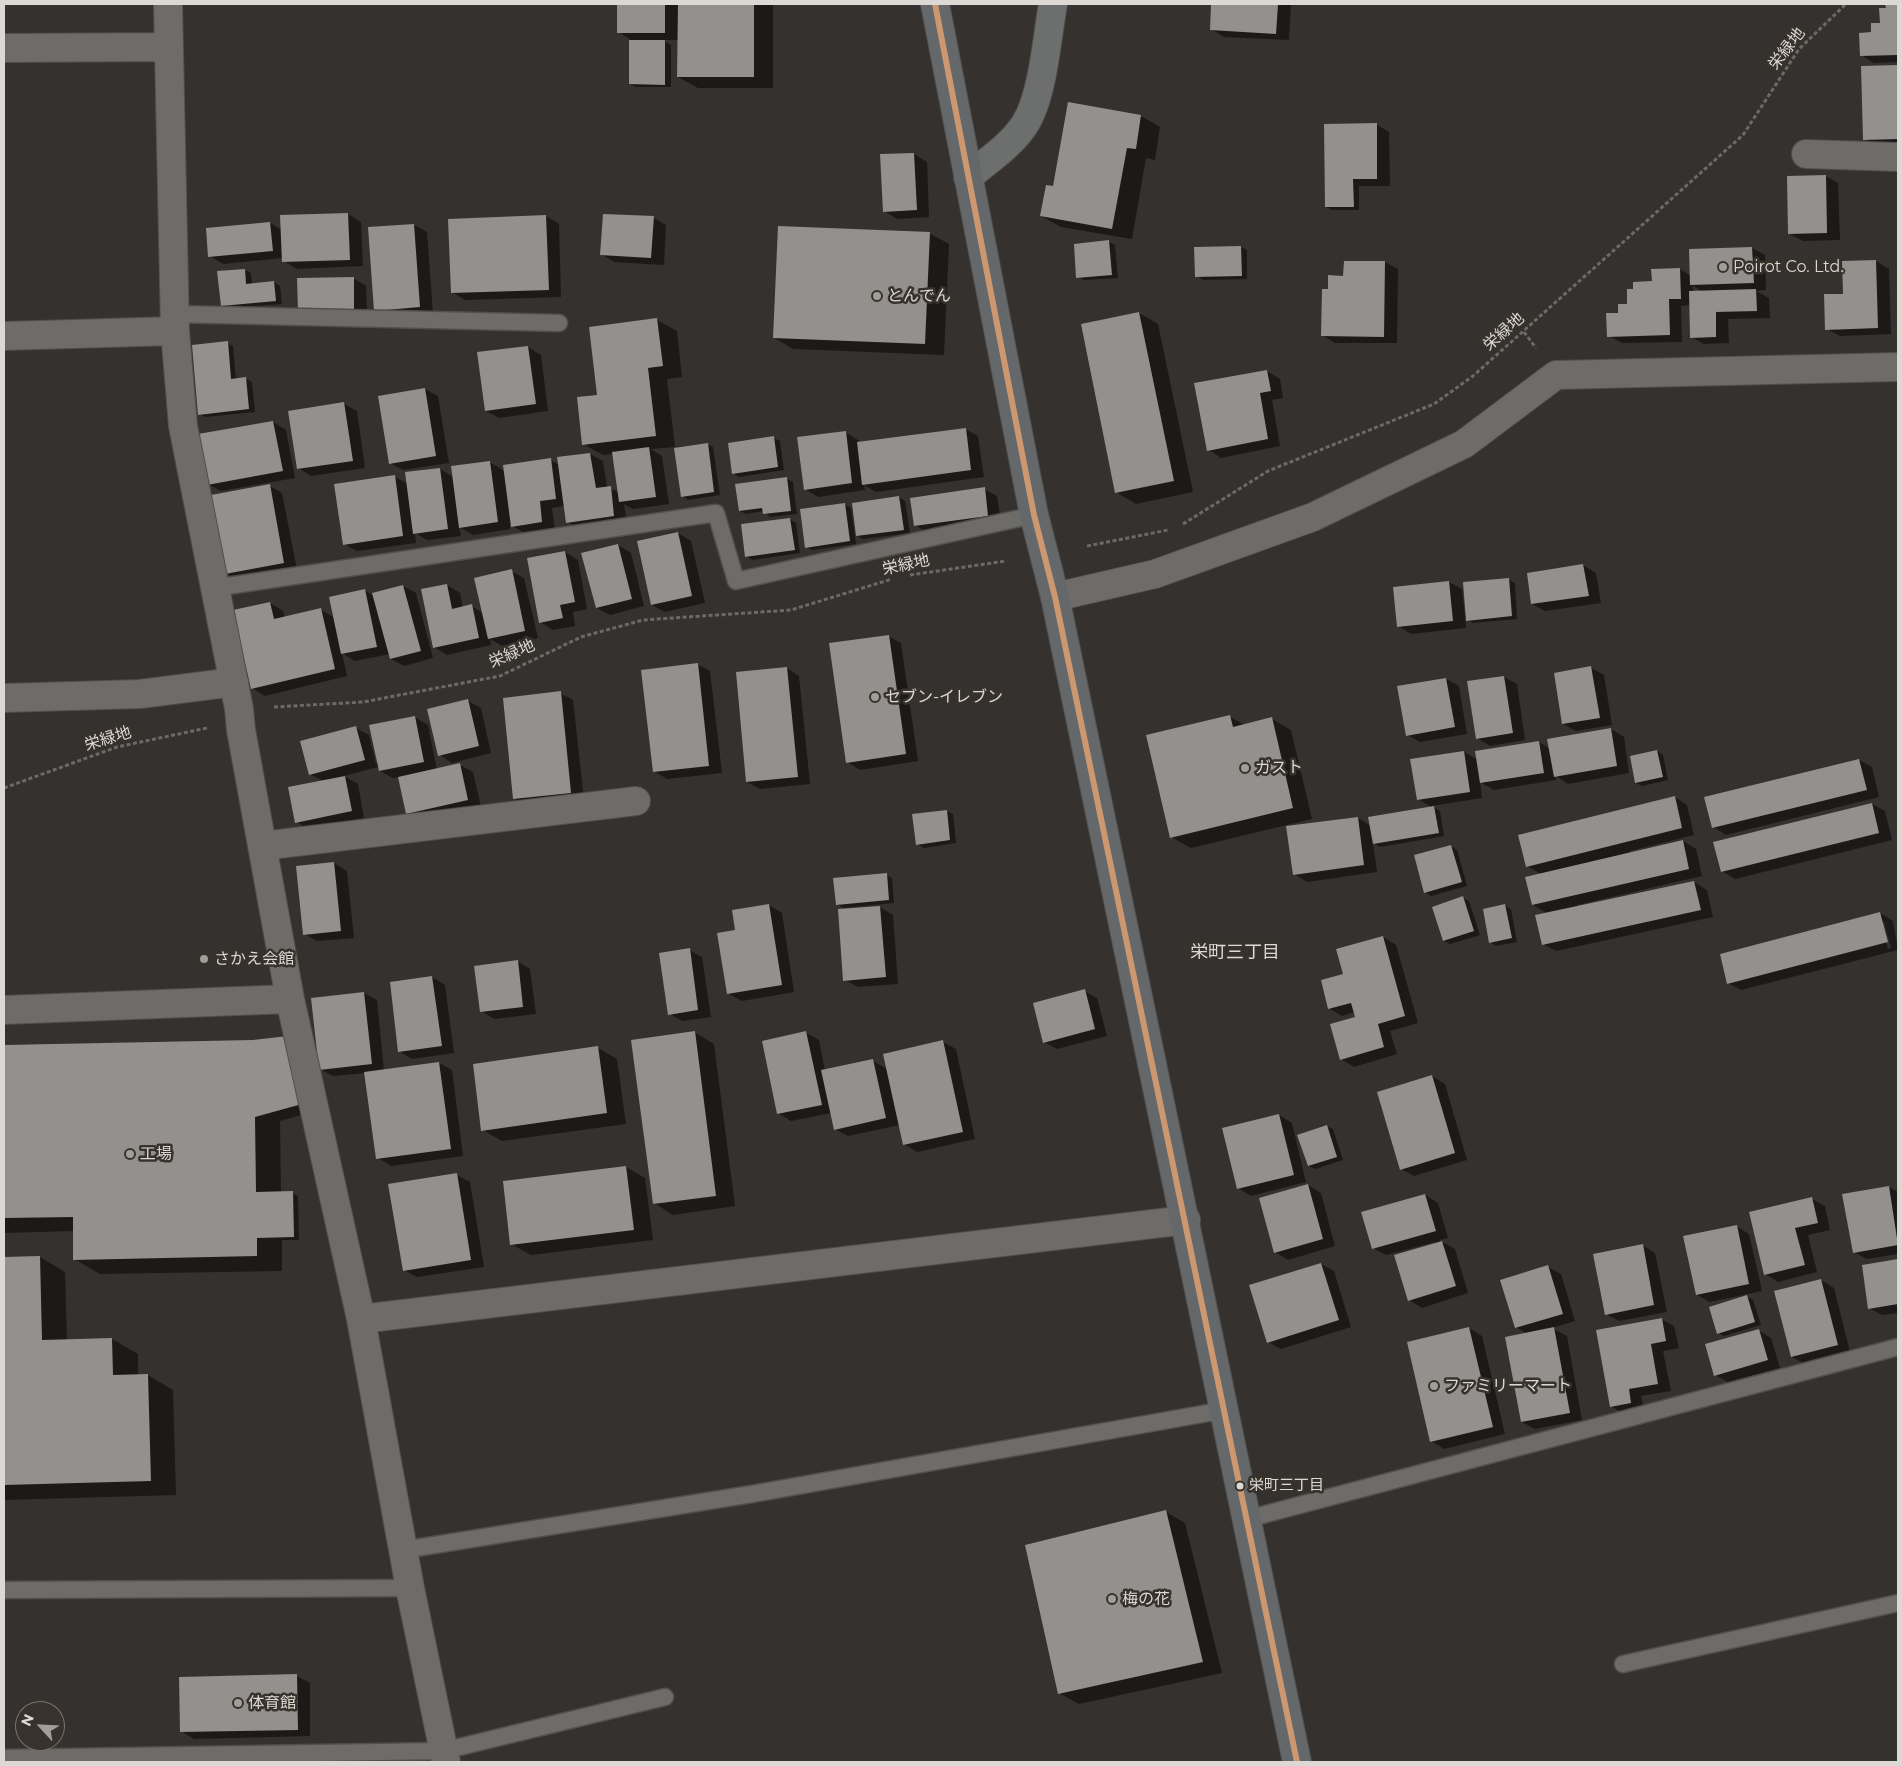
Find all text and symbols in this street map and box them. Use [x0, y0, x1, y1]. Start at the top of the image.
street label: 栄緑地 [1765, 24, 1809, 74]
place label: Poirot Co. Ltd. [1733, 257, 1844, 277]
marker: Poirot Co. Ltd. [1717, 261, 1729, 273]
place label: とんでん [887, 286, 951, 306]
marker: とんでん [871, 290, 883, 302]
street label: 栄緑地 [1480, 309, 1528, 355]
street label: 栄緑地 [881, 551, 931, 579]
street label: 栄緑地 [486, 636, 538, 672]
place label: セブン-イレブン [885, 687, 1003, 707]
marker: セブン-イレブン [869, 691, 881, 703]
street label: 栄緑地 [82, 723, 134, 755]
place label: ガスト [1255, 758, 1303, 778]
marker: ガスト [1239, 762, 1251, 774]
district label: 栄町三丁目 [1190, 942, 1280, 964]
place label: さかえ会館 [214, 949, 294, 969]
marker: さかえ会館 [198, 953, 210, 965]
place label: 工場 [140, 1144, 172, 1164]
marker: 工場 [124, 1148, 136, 1160]
place label: ファミリーマート [1444, 1376, 1572, 1396]
marker: ファミリーマート [1428, 1380, 1440, 1392]
place label: 栄町三丁目 [1249, 1477, 1324, 1495]
marker: 栄町三丁目 [1235, 1481, 1245, 1491]
place label: 梅の花 [1122, 1589, 1170, 1609]
marker: 梅の花 [1106, 1593, 1118, 1605]
place label: 体育館 [248, 1693, 296, 1713]
marker: 体育館 [232, 1697, 244, 1709]
north arrow [15, 1701, 65, 1751]
text: N [17, 1711, 38, 1729]

